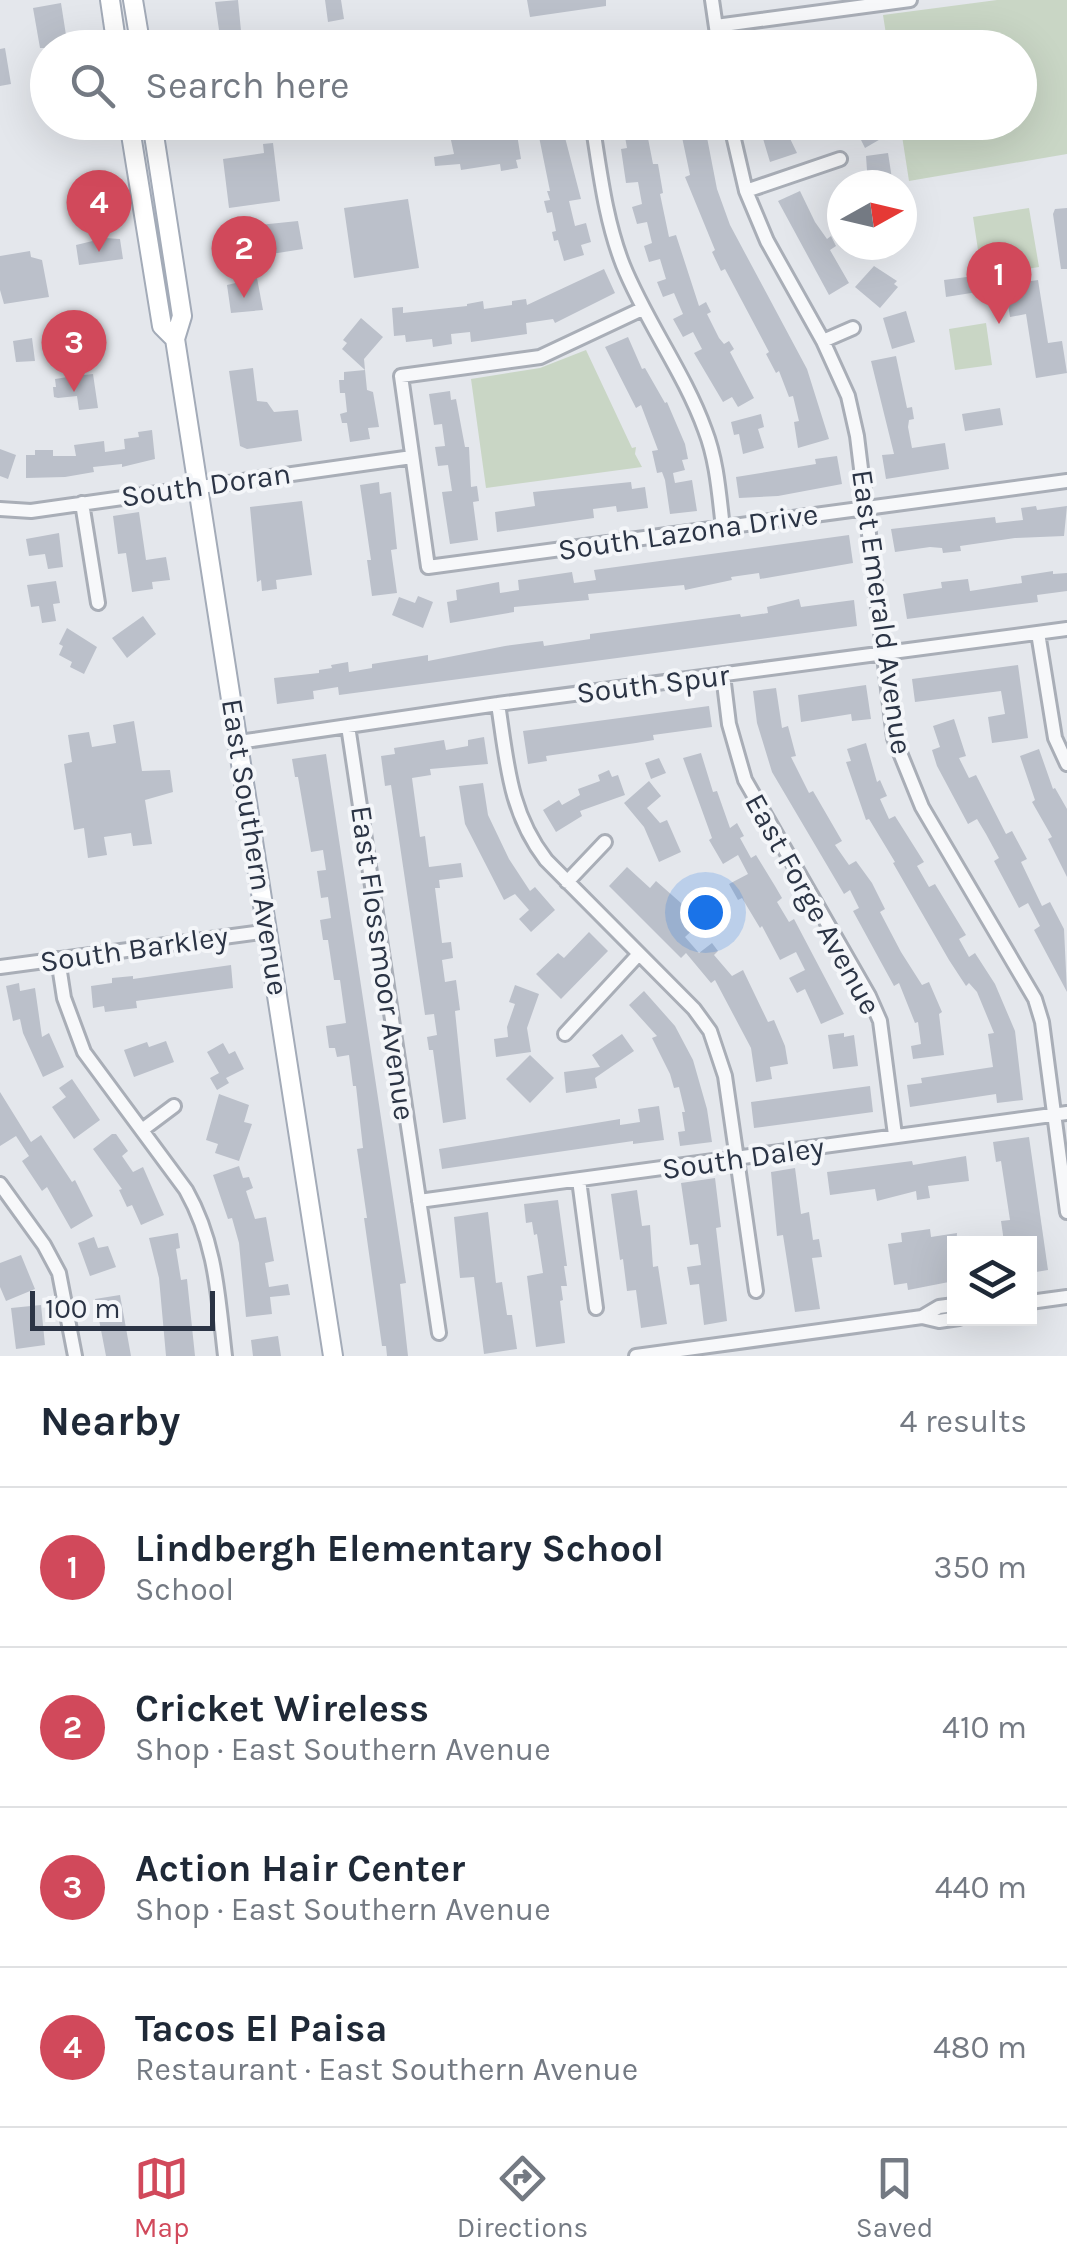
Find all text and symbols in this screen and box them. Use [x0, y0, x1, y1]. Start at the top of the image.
search box [30, 30, 1037, 140]
icon: search [65, 58, 120, 113]
text: Search here [145, 63, 349, 108]
pin: 4 [66, 170, 132, 252]
north arrow [827, 170, 917, 260]
pin: 2 [212, 216, 276, 298]
pin: 1 [966, 242, 1032, 324]
pin: 3 [42, 310, 106, 392]
street label: South Doran [119, 455, 293, 515]
street label: East Emerald Avenue [844, 467, 920, 757]
street label: South Lazona Drive [556, 496, 820, 568]
street label: South Spur [574, 657, 732, 711]
street label: East Southern Avenue [214, 696, 296, 998]
street label: East Forge Avenue [737, 787, 889, 1021]
street label: East Flossmoor Avenue [343, 803, 423, 1123]
your location [680, 887, 731, 938]
street label: South Barkley [37, 918, 231, 980]
street label: South Daley [660, 1129, 826, 1187]
map controls [947, 1236, 1037, 1326]
button: layers [947, 1236, 1037, 1326]
scale bar [30, 1286, 215, 1330]
text: 100 m [45, 1292, 120, 1325]
text: Nearby [40, 1396, 180, 1446]
text: 4 results [900, 1403, 1027, 1440]
text: Lindbergh Elementary School [135, 1526, 664, 1571]
text: 1 [67, 1549, 78, 1586]
text: 350 m [934, 1549, 1027, 1586]
text: School [135, 1571, 234, 1608]
text: Cricket Wireless [135, 1686, 429, 1731]
text: 2 [63, 1709, 82, 1746]
text: 410 m [942, 1709, 1027, 1746]
text: Shop · East Southern Avenue [135, 1731, 551, 1768]
text: Action Hair Center [135, 1846, 465, 1891]
text: 3 [63, 1869, 82, 1906]
text: 440 m [935, 1869, 1027, 1906]
text: Shop · East Southern Avenue [135, 1891, 551, 1928]
text: Tacos El Paisa [135, 2006, 388, 2051]
text: 4 [63, 2029, 82, 2066]
text: 480 m [933, 2029, 1027, 2066]
text: Restaurant · East Southern Avenue [135, 2051, 638, 2088]
tab: Map [134, 2151, 189, 2244]
tab: Directions [457, 2151, 588, 2244]
tab: Saved [856, 2151, 933, 2244]

